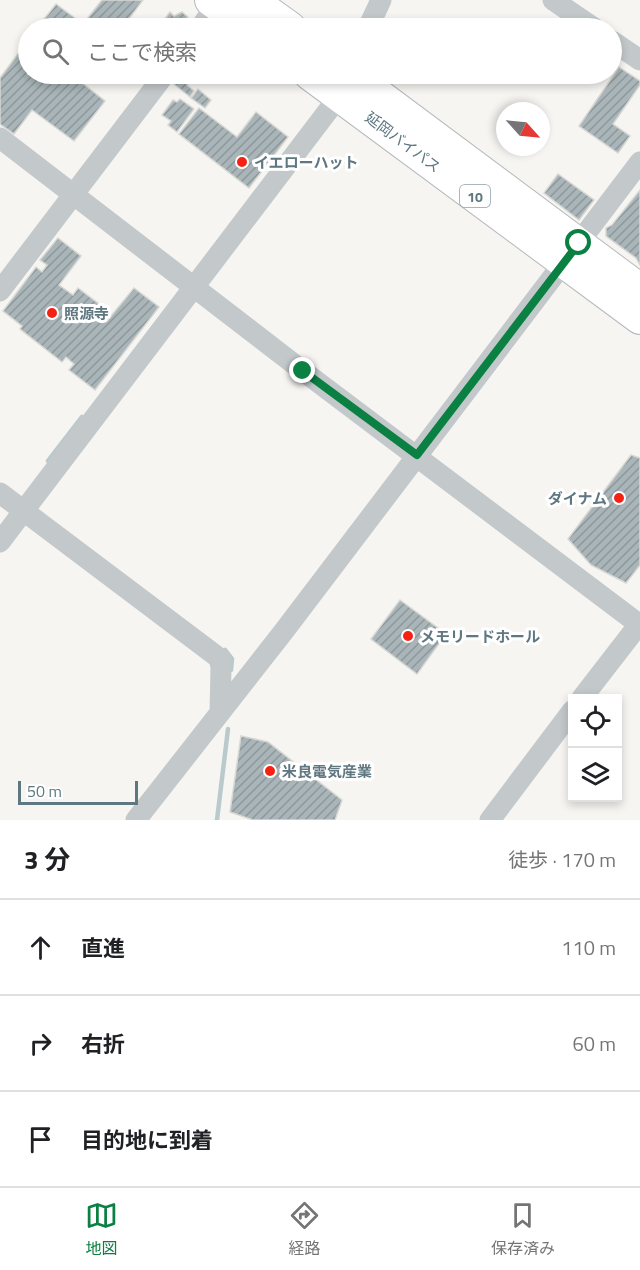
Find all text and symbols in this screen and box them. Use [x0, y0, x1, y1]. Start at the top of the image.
search box [18, 18, 622, 84]
icon: search [39, 35, 72, 68]
text: ここで検索 [87, 35, 197, 69]
north arrow [496, 102, 550, 156]
street label: 延岡バイパス [360, 106, 446, 178]
place label: イエローハット [254, 151, 359, 174]
marker: イエローハット [235, 155, 249, 169]
road number: 10 [460, 185, 490, 207]
route start [565, 229, 591, 255]
place label: 照源寺 [64, 302, 109, 325]
marker: 照源寺 [45, 306, 59, 320]
route end [289, 357, 315, 383]
place label: ダイナム [548, 487, 607, 510]
marker: ダイナム [612, 491, 626, 505]
place label: メモリードホール [420, 625, 540, 648]
marker: メモリードホール [401, 629, 415, 643]
map controls [568, 694, 622, 802]
button: locate [568, 694, 622, 748]
button: layers [568, 748, 622, 802]
place label: 米良電気産業 [282, 760, 372, 783]
marker: 米良電気産業 [263, 764, 277, 778]
scale bar [18, 778, 138, 806]
text: 50 m [27, 779, 62, 803]
text: 3 分 [24, 840, 70, 879]
text: 徒歩 · 170 m [508, 844, 616, 875]
icon: ahead [24, 931, 57, 964]
text: 直進 [81, 931, 125, 965]
text: 110 m [561, 932, 616, 963]
icon: right [24, 1027, 57, 1060]
text: 右折 [81, 1027, 125, 1061]
text: 60 m [572, 1028, 616, 1059]
icon: arrive [24, 1123, 57, 1156]
text: 目的地に到着 [81, 1123, 213, 1157]
tab: 地図 [85, 1199, 118, 1260]
tab: 経路 [288, 1199, 321, 1260]
tab: 保存済み [491, 1199, 555, 1260]

